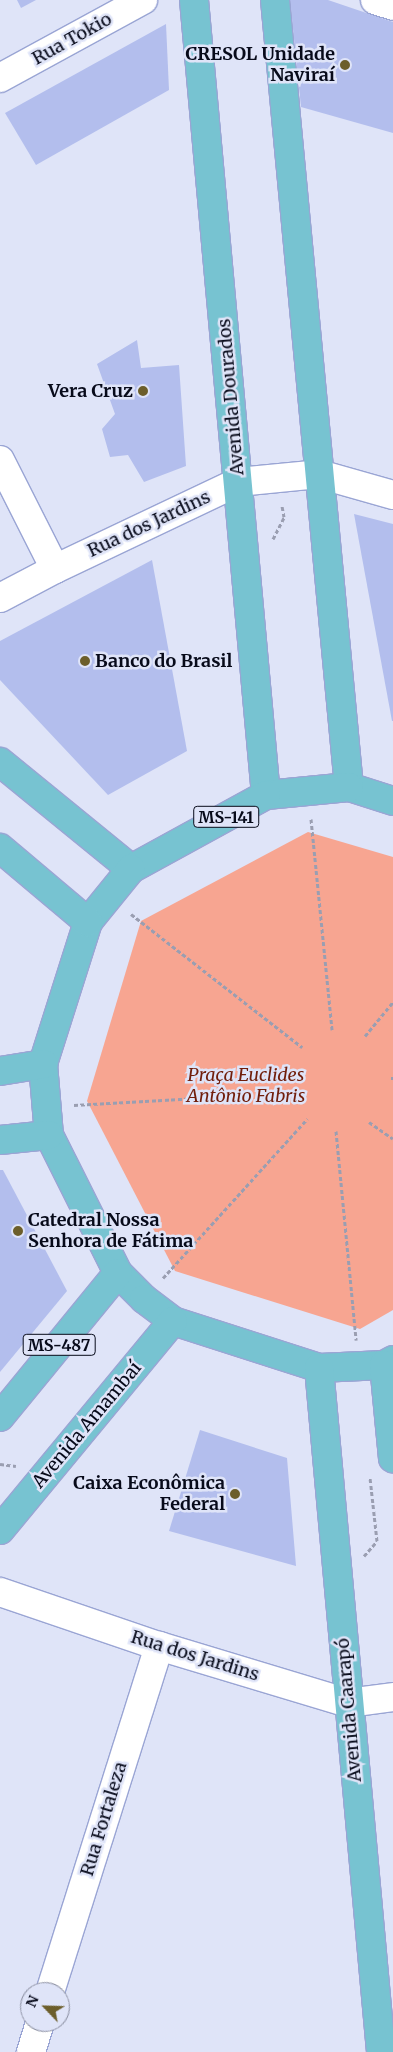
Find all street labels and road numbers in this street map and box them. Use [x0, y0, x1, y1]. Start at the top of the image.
street label: Rua Tokio [29, 8, 115, 70]
street label: Avenida Dourados [213, 318, 249, 476]
street label: Rua dos Jardins [84, 486, 214, 562]
road number: MS-141 [192, 804, 260, 830]
road number: MS-487 [22, 1332, 96, 1358]
street label: Avenida Amambaí [28, 1358, 146, 1492]
street label: Rua dos Jardins [128, 1626, 262, 1686]
street label: Avenida Caarapó [332, 1637, 366, 1783]
street label: Rua Fortaleza [76, 1759, 132, 1879]

